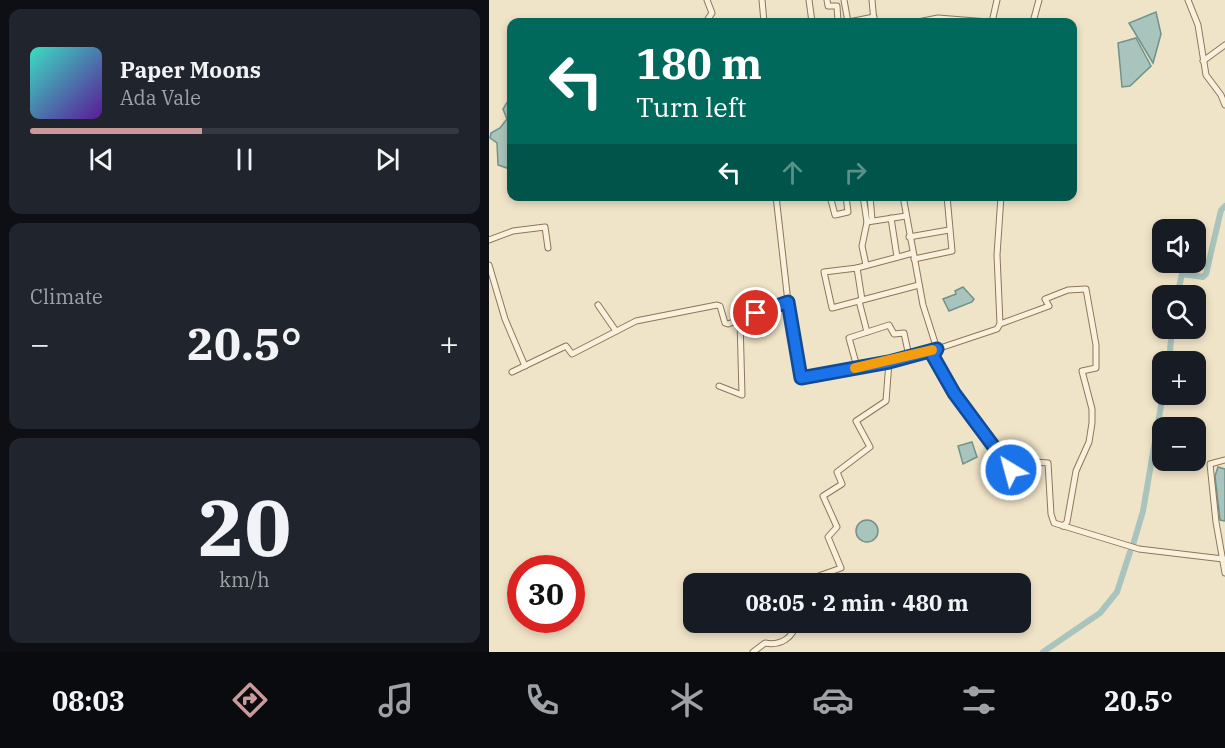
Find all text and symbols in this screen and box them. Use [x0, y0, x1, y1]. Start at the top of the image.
text: 180 m [636, 36, 762, 91]
icon: left [537, 42, 615, 120]
text: Paper Moons [120, 55, 261, 84]
text: Ada Vale [120, 84, 201, 111]
text: Turn left [636, 89, 747, 124]
icon: previous [85, 143, 118, 176]
icon: pause [228, 143, 261, 176]
icon: next [371, 143, 404, 176]
icon: left [713, 156, 746, 189]
icon: ahead [776, 156, 809, 189]
icon: right [839, 156, 872, 189]
map controls [1152, 219, 1206, 471]
button: sound [1152, 219, 1206, 273]
text: Climate [30, 283, 103, 310]
button: search [1152, 285, 1206, 339]
pin [730, 287, 781, 338]
icon: arrive [739, 296, 772, 329]
text: 20.5° [187, 314, 302, 372]
text: − [30, 322, 50, 365]
text: + [439, 322, 459, 365]
button: + [1152, 351, 1206, 405]
button: − [1152, 417, 1206, 471]
position arrow [979, 438, 1043, 502]
text: 20 [198, 476, 291, 577]
speed limit sign: 30 [507, 555, 585, 633]
text: km/h [219, 566, 270, 593]
text: 08:05 · 2 min · 480 m [745, 588, 969, 617]
icon: directions [229, 679, 271, 721]
icon: music [375, 679, 417, 721]
icon: phone [521, 679, 563, 721]
icon: climate [666, 679, 708, 721]
icon: car [812, 679, 854, 721]
icon: filters [958, 679, 1000, 721]
text: 08:03 [52, 683, 125, 718]
text: 20.5° [1104, 683, 1173, 718]

